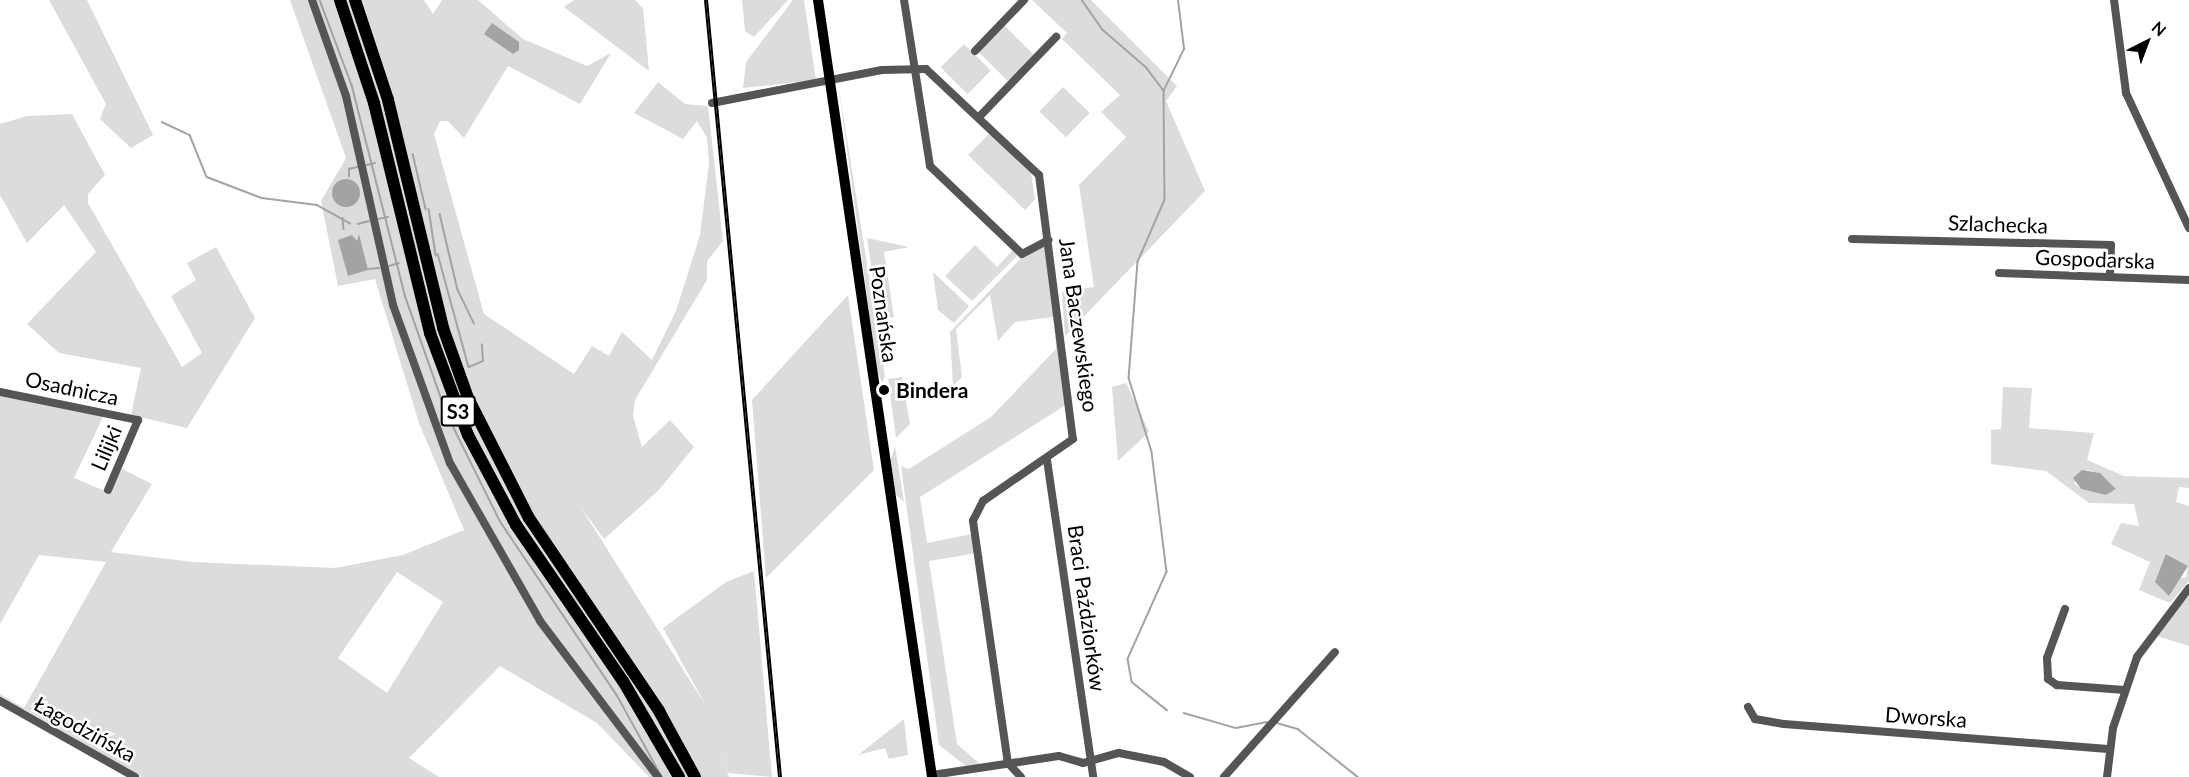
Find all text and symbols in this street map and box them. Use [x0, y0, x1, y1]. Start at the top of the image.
north arrow [2117, 12, 2177, 72]
text: N [2148, 17, 2170, 39]
street label: Szlachecka [1948, 210, 2048, 238]
street label: Jana Baczewskiego [1054, 236, 1104, 414]
street label: Gospodarska [2035, 244, 2155, 274]
street label: Poznańska [865, 264, 903, 364]
street label: Osadnicza [23, 366, 121, 410]
place label: Bindera [896, 377, 968, 403]
marker: Bindera [877, 383, 891, 397]
road number: S3 [440, 394, 476, 428]
street label: Lilijki [85, 422, 127, 474]
street label: Braci Paździorków [1063, 523, 1111, 693]
street label: Łagodzińska [30, 691, 140, 767]
street label: Dworska [1884, 702, 1968, 732]

